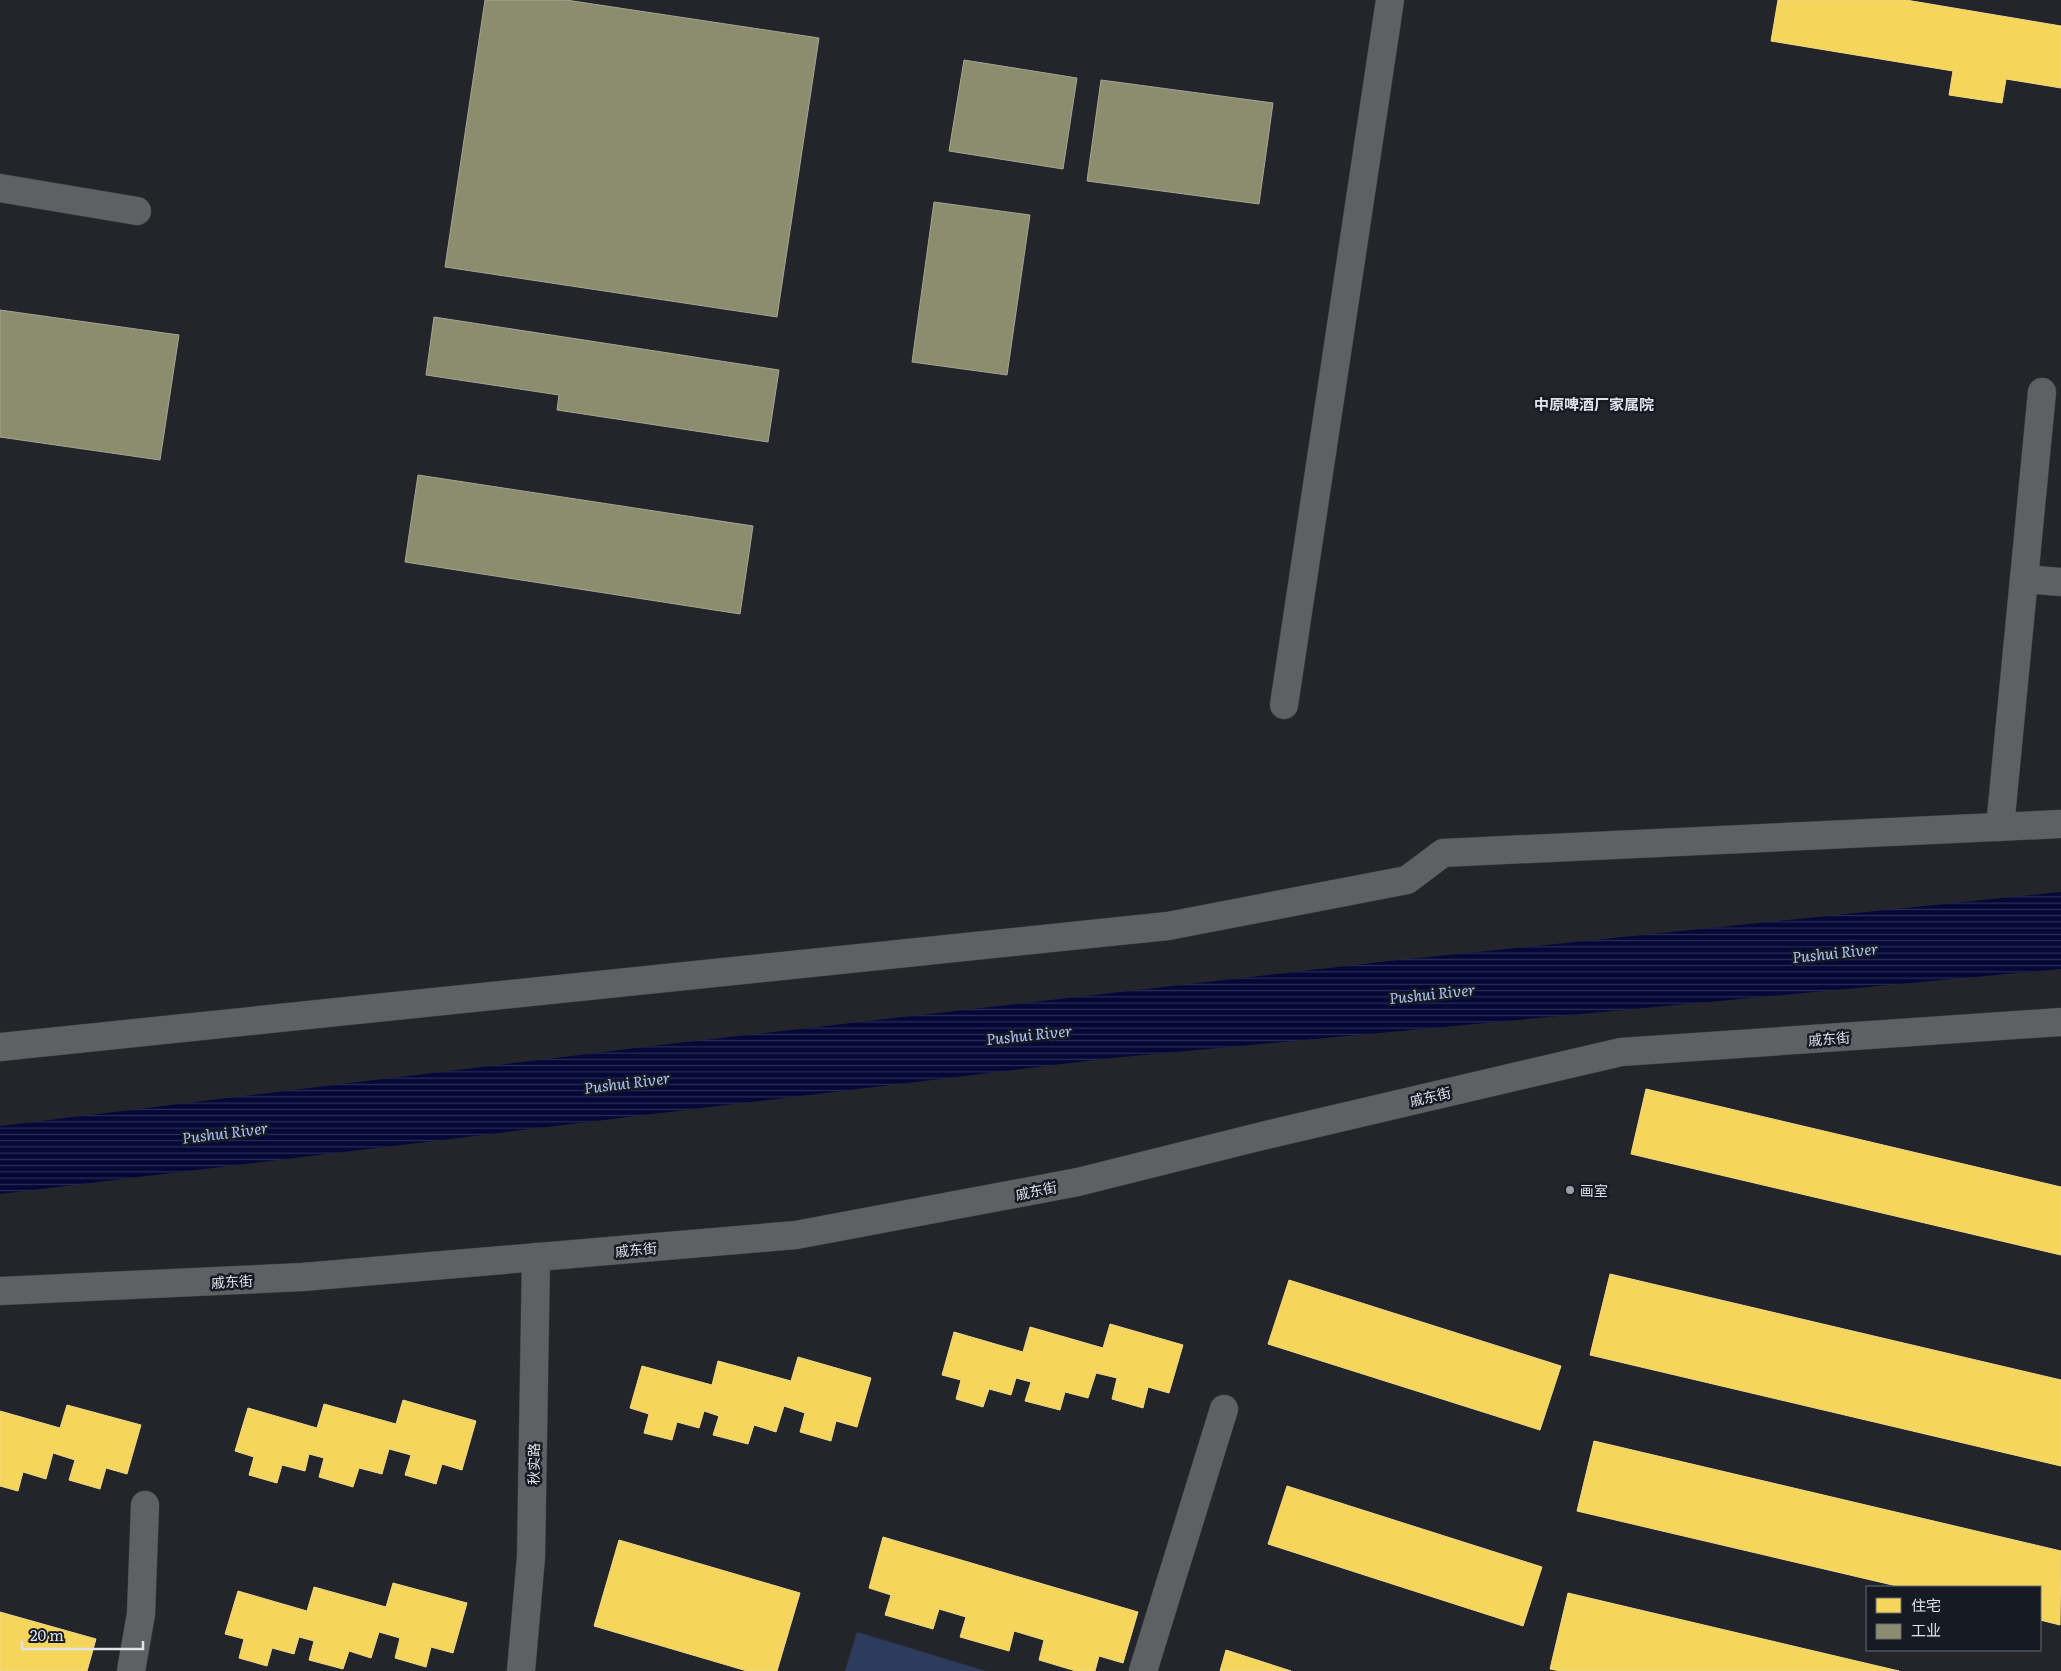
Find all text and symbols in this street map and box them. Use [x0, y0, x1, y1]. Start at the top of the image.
district label: 中原啤酒厂家属院 [1534, 392, 1654, 415]
water label: Pushui River [1791, 936, 1879, 968]
water label: Pushui River [1388, 977, 1476, 1009]
water label: Pushui River [985, 1018, 1073, 1050]
street label: 戚东街 [1807, 1027, 1851, 1049]
water label: Pushui River [583, 1065, 671, 1099]
street label: 戚东街 [1407, 1082, 1453, 1110]
water label: Pushui River [181, 1115, 269, 1149]
street label: 戚东街 [1013, 1176, 1059, 1204]
place label: 画室 [1580, 1180, 1608, 1200]
marker: 画室 [1564, 1184, 1576, 1196]
street label: 戚东街 [614, 1237, 658, 1261]
street label: 戚东街 [211, 1270, 253, 1292]
street label: 秋实路 [523, 1443, 543, 1485]
legend [1866, 1586, 2041, 1651]
text: 住宅 [1911, 1593, 1941, 1616]
scale bar [22, 1618, 144, 1650]
text: 工业 [1911, 1618, 1941, 1641]
text: 20 m [30, 1623, 64, 1646]

